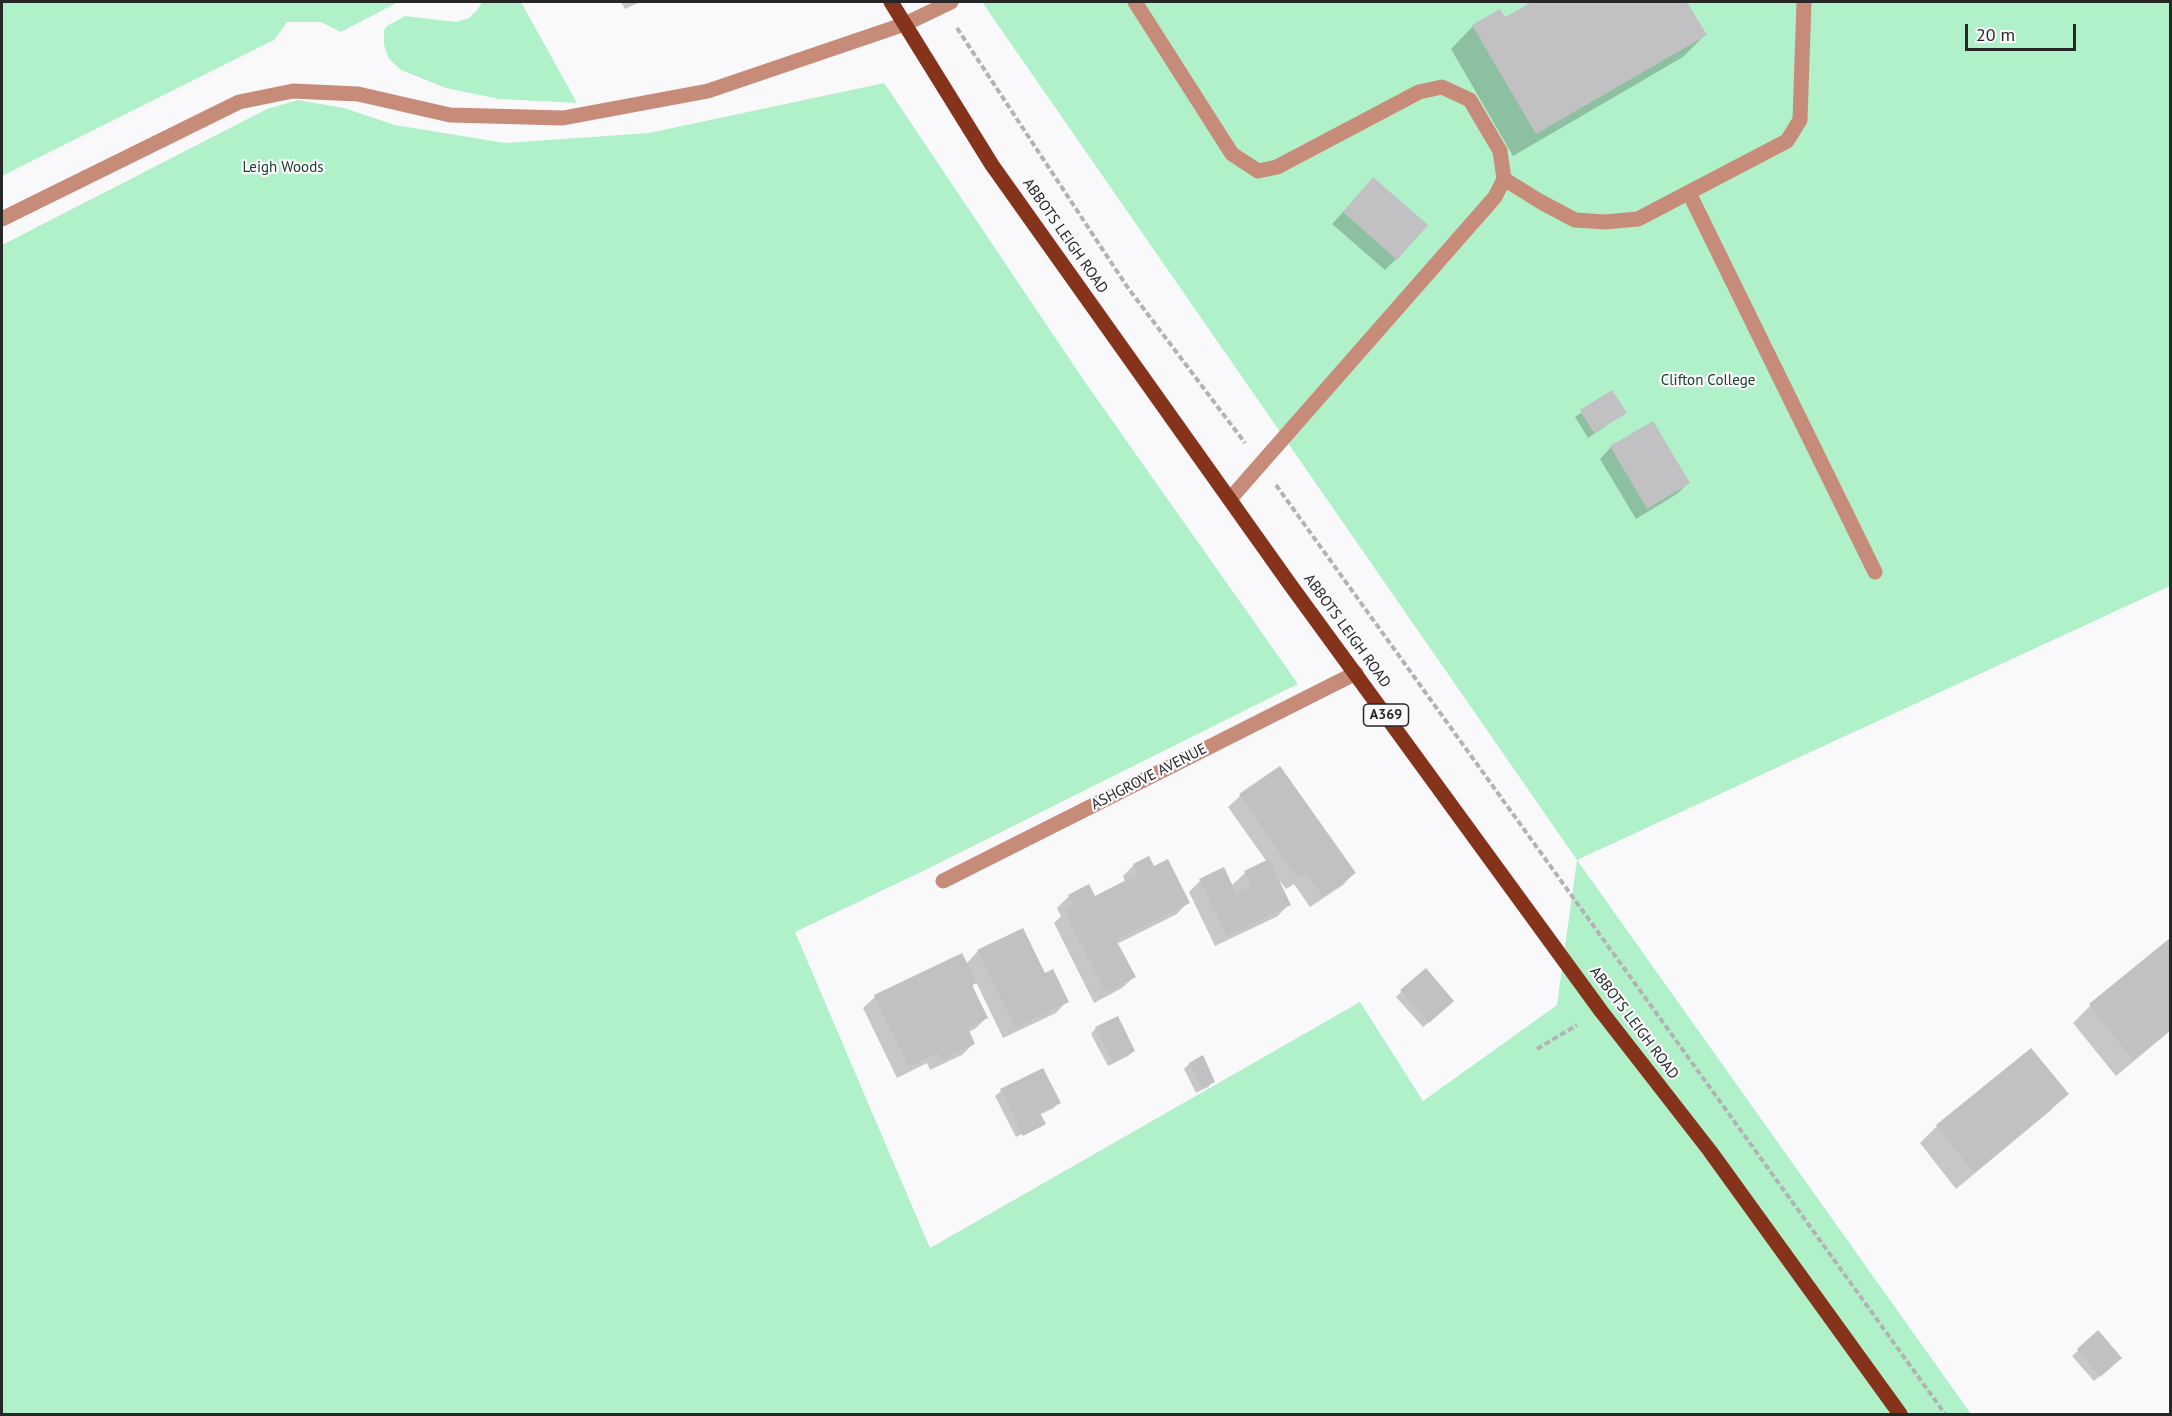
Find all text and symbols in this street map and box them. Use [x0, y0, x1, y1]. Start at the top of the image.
scale bar [1968, 12, 2079, 50]
text: 20 m [1976, 23, 2015, 46]
park label: Leigh Woods [242, 159, 324, 177]
street label: ABBOTS LEIGH ROAD [1019, 175, 1111, 297]
park label: Clifton College [1661, 372, 1755, 390]
street label: ABBOTS LEIGH ROAD [1300, 571, 1394, 691]
road number: A369 [1364, 704, 1408, 726]
street label: ASHGROVE AVENUE [1088, 740, 1210, 814]
street label: ABBOTS LEIGH ROAD [1586, 963, 1682, 1083]

